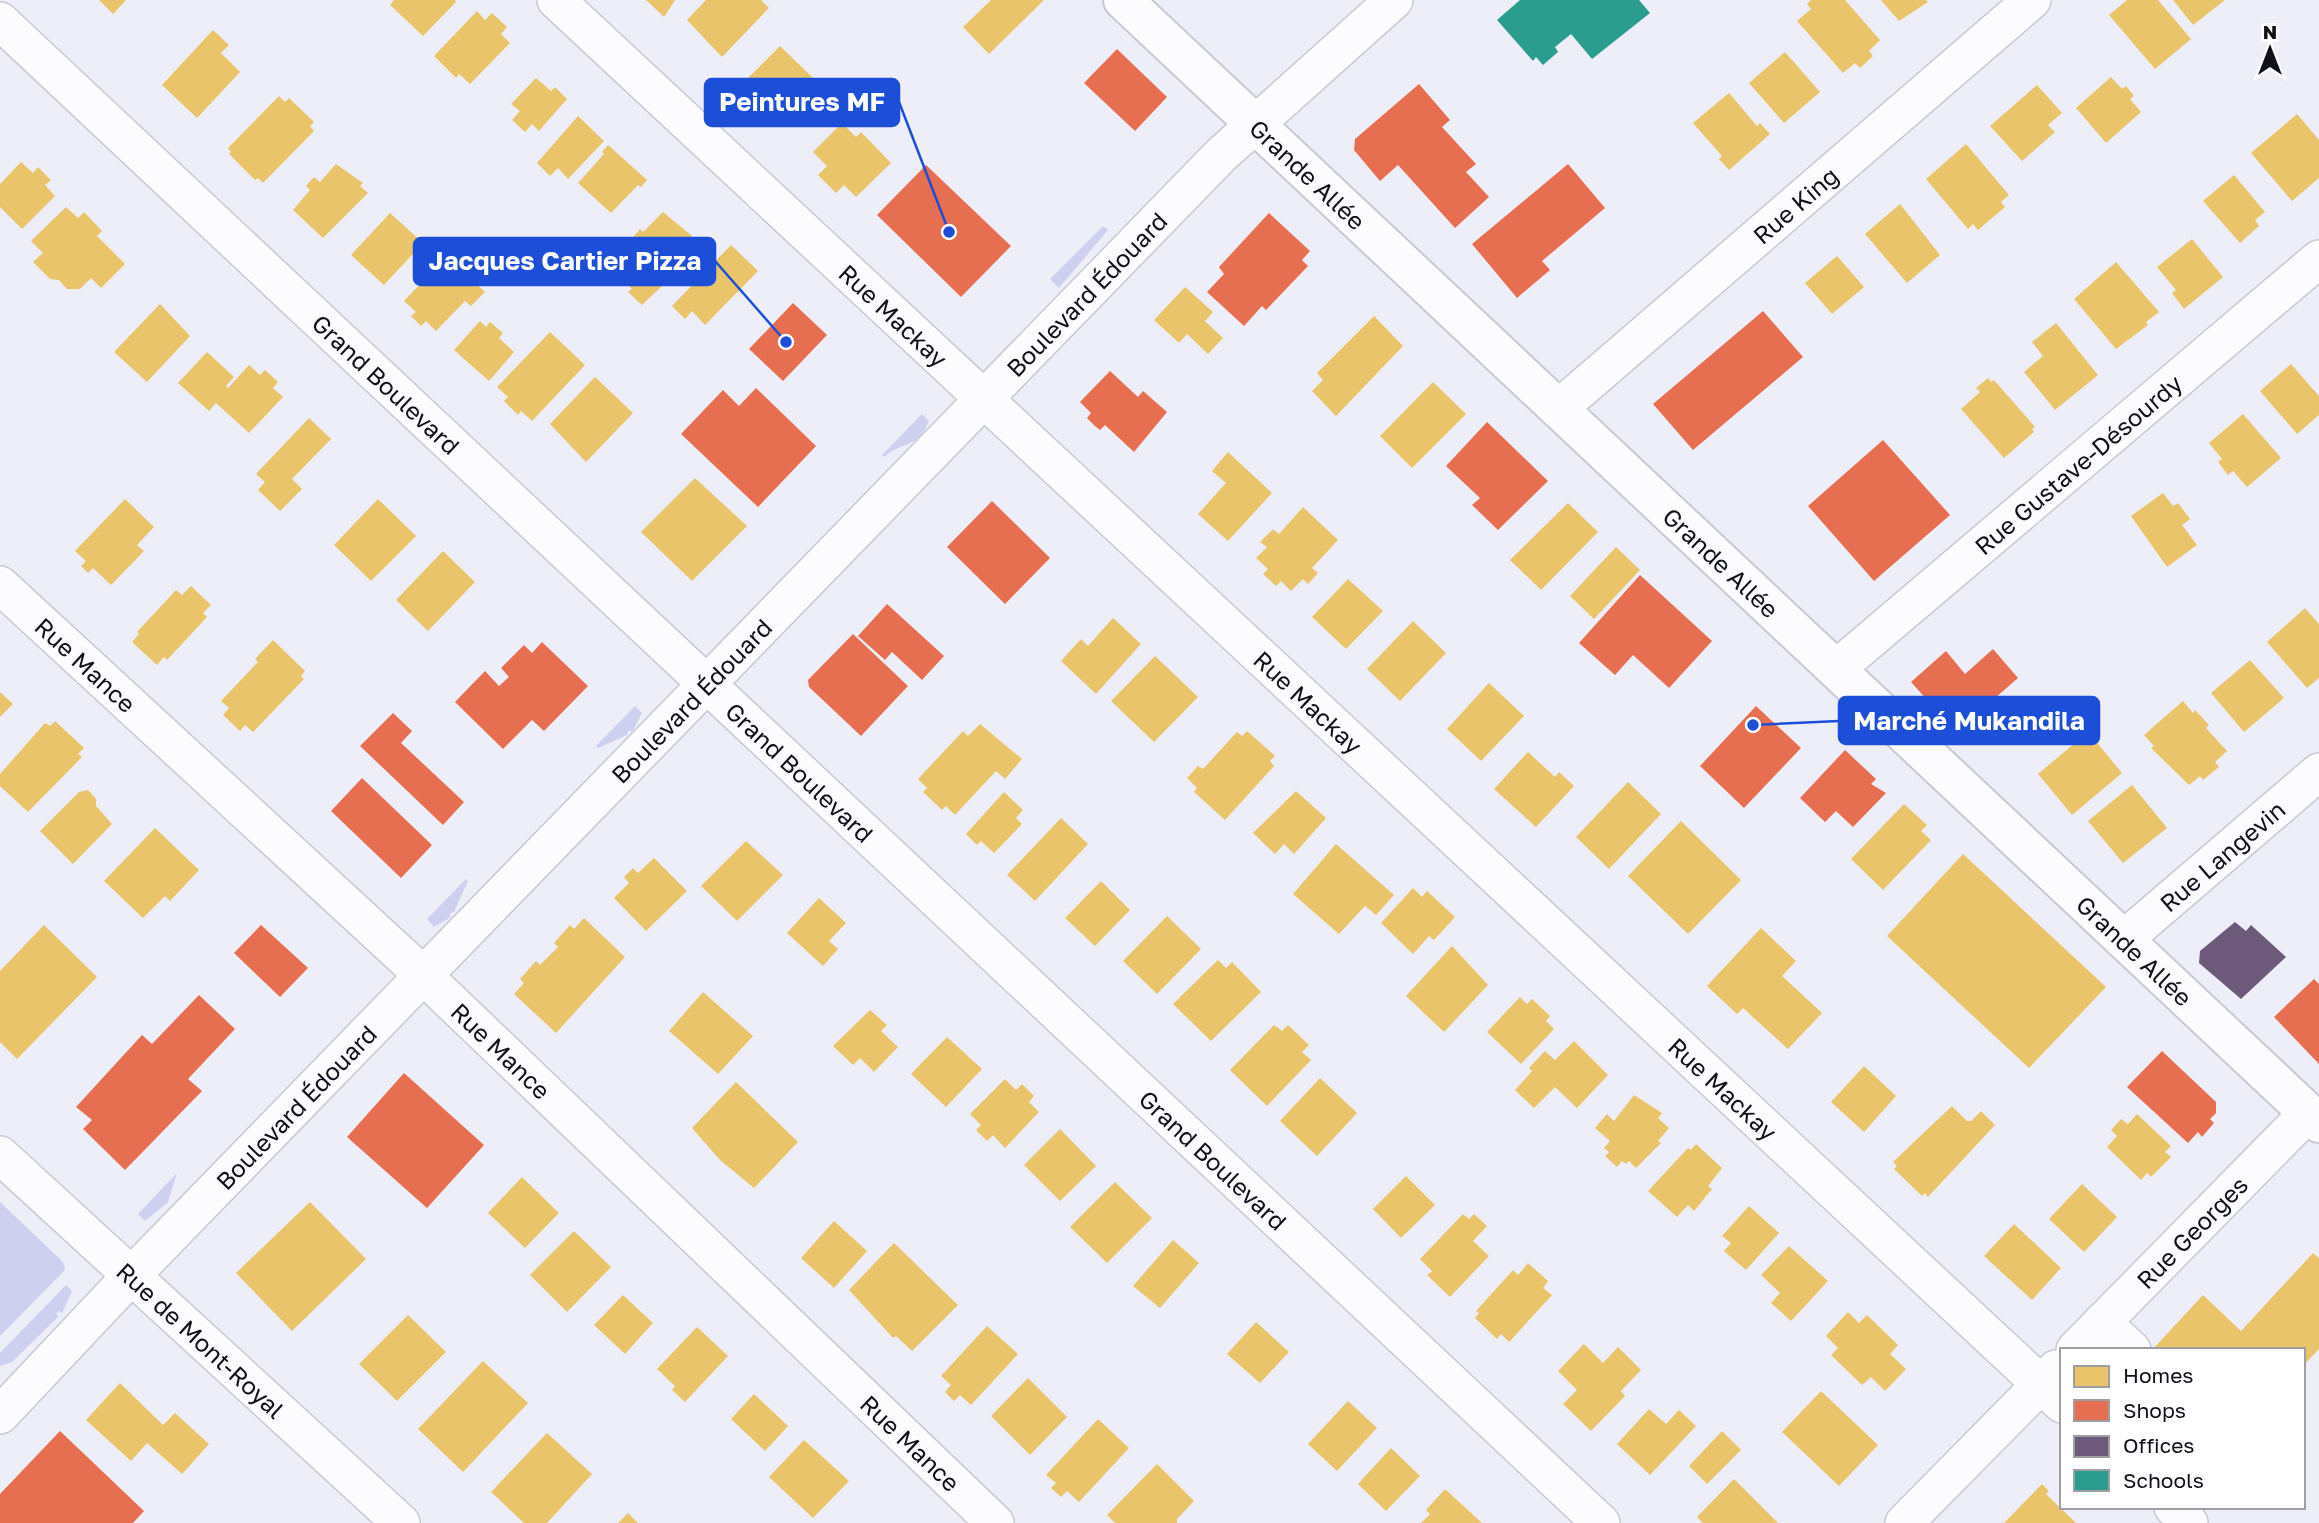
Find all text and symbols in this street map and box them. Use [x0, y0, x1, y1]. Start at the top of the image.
north arrow [2235, 14, 2305, 84]
text: N [2263, 20, 2277, 43]
callout: Peintures MF [705, 79, 899, 126]
text: Peintures MF [719, 86, 885, 117]
street label: Grande Allée [1244, 113, 1372, 235]
street label: Rue King [1747, 160, 1843, 249]
street label: Boulevard Édouard [1000, 206, 1172, 382]
callout: Jacques Cartier Pizza [414, 238, 715, 285]
text: Jacques Cartier Pizza [429, 245, 701, 276]
street label: Rue Mackay [834, 258, 954, 373]
street label: Grand Boulevard [307, 308, 466, 460]
street label: Rue Gustave-Désourdy [1968, 368, 2187, 560]
street label: Grande Allée [1658, 501, 1785, 623]
street label: Rue Mance [30, 611, 142, 718]
street label: Boulevard Édouard [605, 612, 777, 788]
street label: Rue Mackay [1248, 644, 1369, 759]
street label: Grand Boulevard [720, 696, 880, 848]
callout: Marché Mukandila [1839, 697, 2099, 744]
text: Marché Mukandila [1853, 705, 2085, 736]
street label: Rue Langevin [2153, 794, 2290, 917]
street label: Grande Allée [2071, 889, 2199, 1011]
street label: Rue Mance [446, 996, 557, 1104]
street label: Boulevard Édouard [209, 1019, 382, 1195]
street label: Rue Mackay [1663, 1031, 1784, 1146]
street label: Grand Boulevard [1134, 1084, 1293, 1236]
street label: Rue Georges [2130, 1169, 2253, 1294]
street label: Rue de Mont-Royal [111, 1256, 291, 1424]
legend [2060, 1348, 2305, 1509]
text: Homes [2123, 1362, 2193, 1388]
street label: Rue Mance [855, 1388, 967, 1497]
text: Shops [2123, 1397, 2186, 1423]
text: Offices [2123, 1432, 2194, 1458]
text: Schools [2123, 1467, 2204, 1493]

